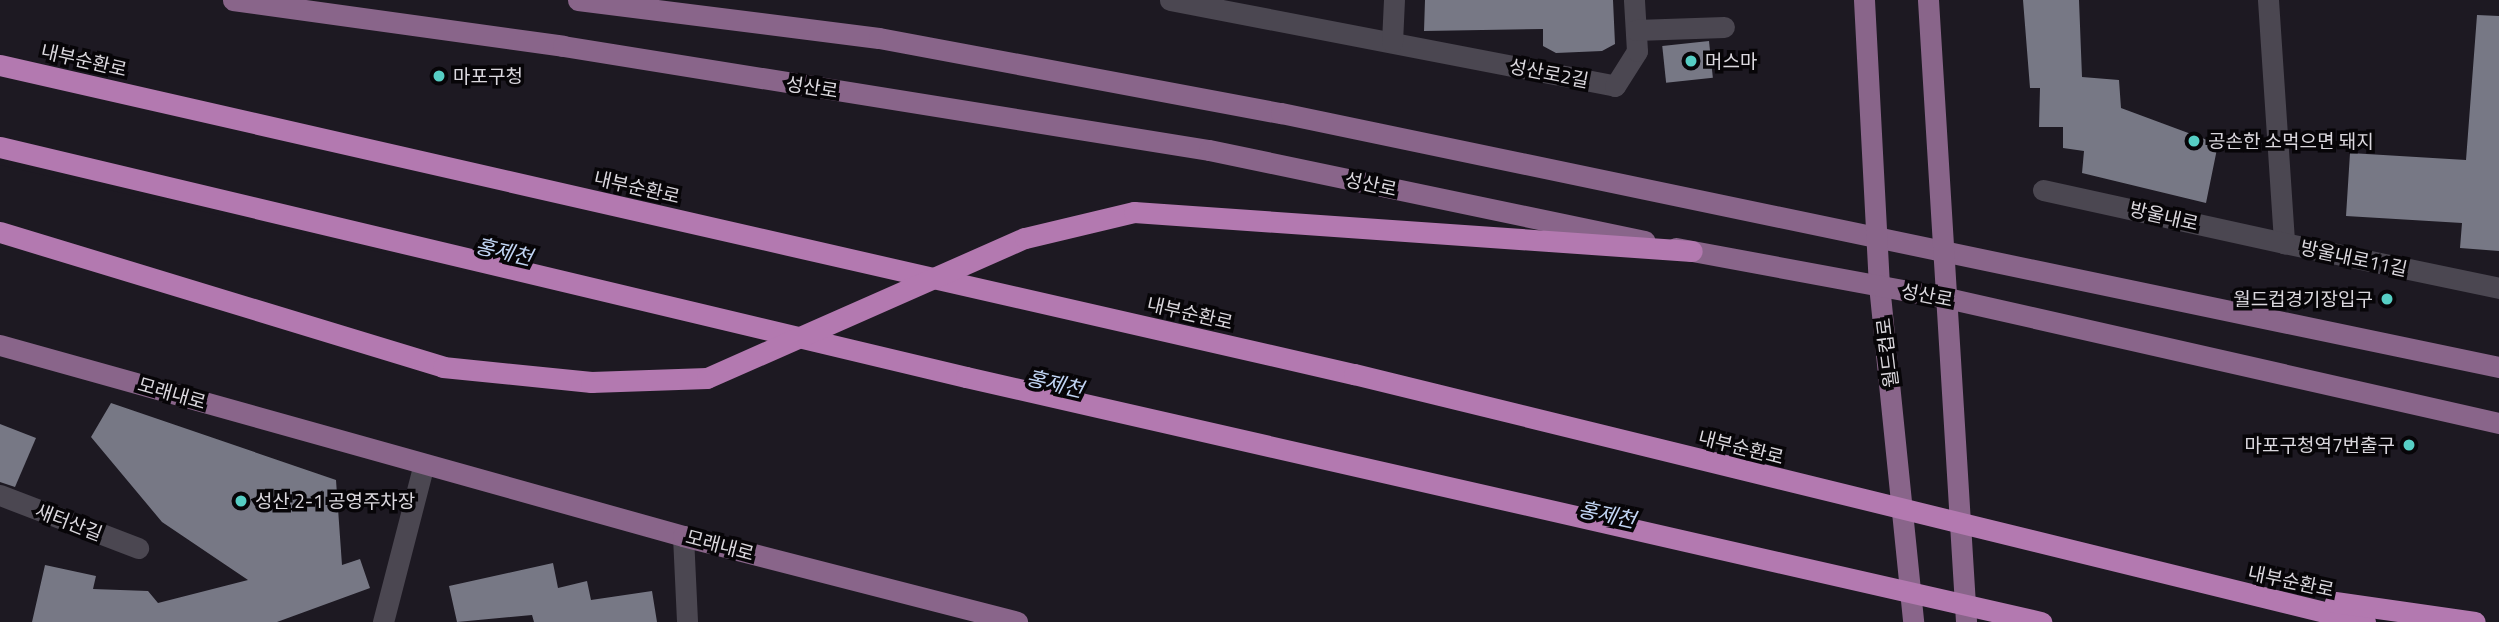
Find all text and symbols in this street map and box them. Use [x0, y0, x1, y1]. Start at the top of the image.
street label: 내부순환로 [39, 39, 129, 81]
place label: 머스마 [1705, 50, 1757, 72]
marker: 머스마 [1683, 53, 1699, 69]
street label: 성산로2길 [1507, 54, 1591, 92]
place label: 마포구청 [453, 65, 523, 87]
marker: 마포구청 [431, 68, 447, 84]
street label: 성산로 [784, 72, 840, 102]
place label: 공손한 소먹으면 돼지 [2208, 130, 2374, 152]
marker: 공손한 소먹으면 돼지 [2186, 133, 2202, 149]
street label: 내부순환로 [592, 166, 682, 208]
street label: 성산로 [1343, 167, 1399, 201]
street label: 방울내로 [2127, 197, 2201, 235]
water label: 홍제천 [473, 232, 535, 270]
street label: 방울내로11길 [2298, 236, 2410, 280]
street label: 성산로 [1899, 279, 1955, 311]
place label: 월드컵경기장입구 [2233, 288, 2373, 310]
marker: 월드컵경기장입구 [2379, 291, 2395, 307]
street label: 내부순환로 [1145, 292, 1235, 334]
street label: 월드컵로 [1871, 317, 1903, 389]
water label: 홍제천 [1024, 364, 1086, 402]
street label: 모래내로 [135, 372, 209, 414]
street label: 내부순환로 [1696, 425, 1786, 469]
place label: 마포구청역7번출구 [2245, 434, 2395, 456]
marker: 마포구청역7번출구 [2401, 437, 2417, 453]
place label: 성산 2-1 공영주차장 [255, 490, 415, 512]
marker: 성산 2-1 공영주차장 [233, 493, 249, 509]
water label: 홍제천 [1576, 496, 1638, 532]
street label: 새터산길 [32, 499, 106, 545]
street label: 모래내로 [683, 525, 757, 565]
street label: 내부순환로 [2246, 561, 2336, 601]

